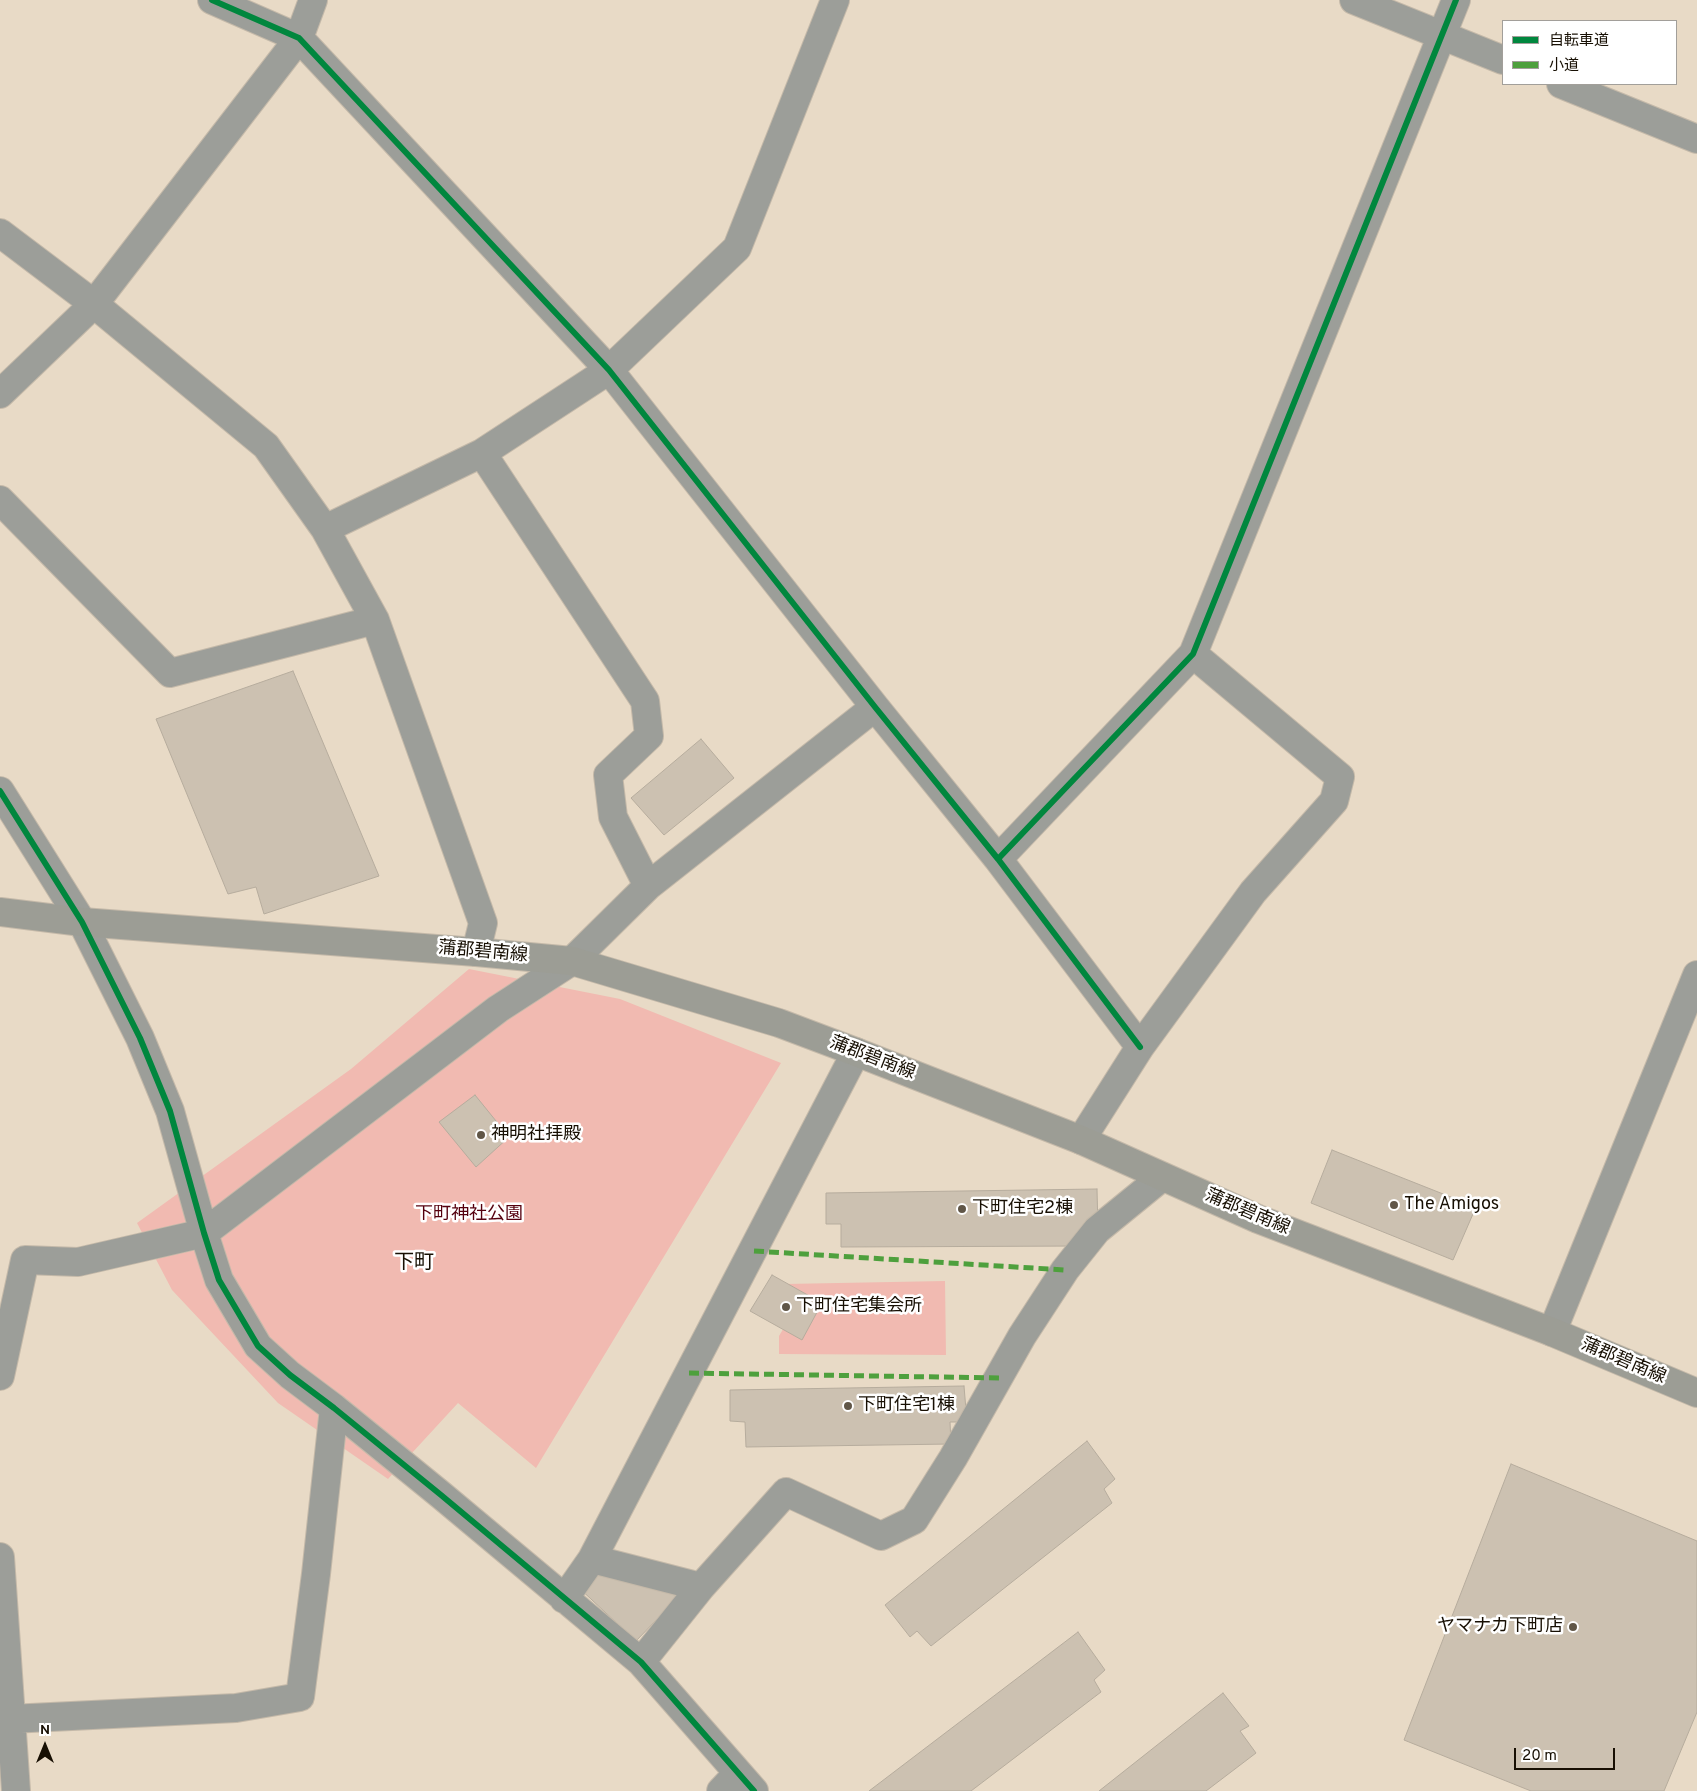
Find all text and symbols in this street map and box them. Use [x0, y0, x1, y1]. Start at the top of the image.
legend [1502, 20, 1677, 85]
text: 自転車道 [1549, 32, 1609, 51]
text: 小道 [1549, 57, 1579, 76]
street label: 蒲郡碧南線 [437, 938, 529, 968]
street label: 蒲郡碧南線 [826, 1033, 918, 1085]
place label: 神明社拝殿 [491, 1124, 581, 1146]
marker: 神明社拝殿 [475, 1129, 487, 1141]
street label: 蒲郡碧南線 [1201, 1185, 1293, 1241]
place label: The Amigos [1404, 1194, 1499, 1216]
place label: 下町住宅2棟 [972, 1198, 1073, 1220]
marker: The Amigos [1388, 1199, 1400, 1211]
marker: 下町住宅2棟 [956, 1203, 968, 1215]
park label: 下町神社公園 [415, 1204, 523, 1226]
district label: 下町 [394, 1252, 434, 1276]
place label: 下町住宅集会所 [796, 1296, 922, 1318]
marker: 下町住宅集会所 [780, 1301, 792, 1313]
street label: 蒲郡碧南線 [1577, 1334, 1669, 1390]
place label: 下町住宅1棟 [858, 1395, 955, 1417]
marker: 下町住宅1棟 [842, 1400, 854, 1412]
place label: ヤマナカ下町店 [1437, 1616, 1563, 1638]
marker: ヤマナカ下町店 [1567, 1621, 1579, 1633]
north arrow [20, 1721, 70, 1771]
text: N [40, 1722, 50, 1739]
scale bar [1517, 1738, 1618, 1770]
text: 20 m [1522, 1747, 1557, 1766]

